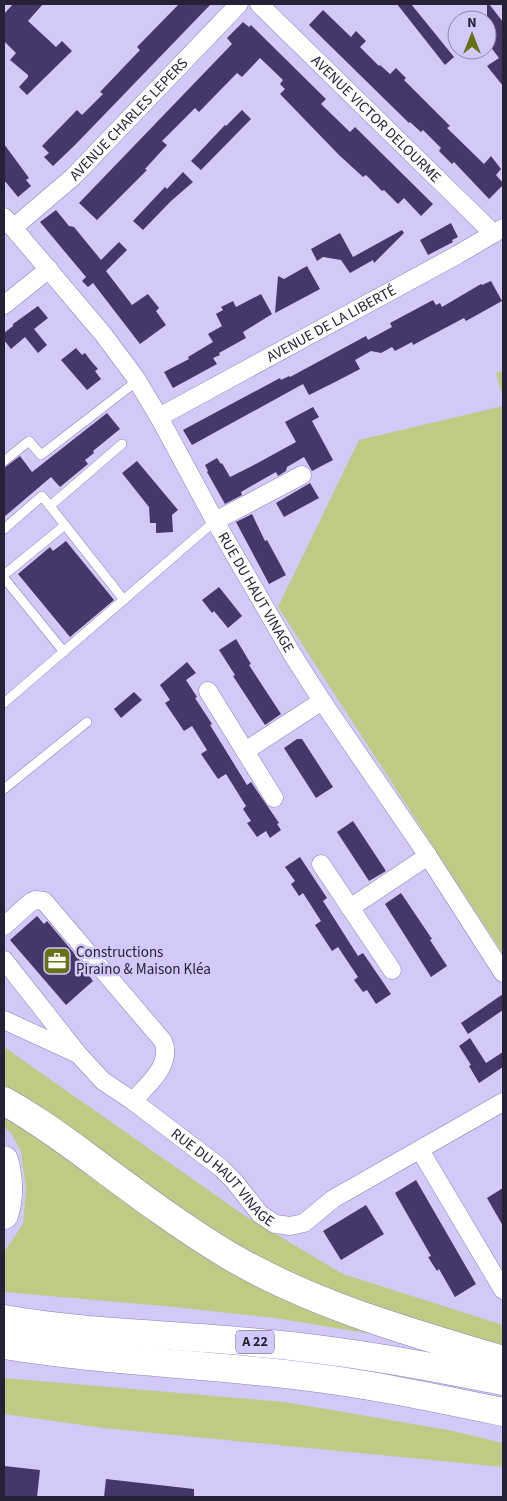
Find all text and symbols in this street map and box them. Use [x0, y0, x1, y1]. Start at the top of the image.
north arrow [447, 10, 497, 60]
text: N [467, 13, 477, 33]
street label: AVENUE VICTOR DELOURME [307, 50, 446, 187]
street label: AVENUE CHARLES LEPERS [65, 53, 193, 185]
street label: AVENUE DE LA LIBERTÉ [263, 280, 400, 367]
street label: RUE DU HAUT VINAGE [213, 528, 300, 657]
place label: Constructions Piraino & Maison Kléa [76, 942, 211, 980]
office icon: Constructions Piraino & Maison Kléa [42, 946, 72, 976]
street label: RUE DU HAUT VINAGE [167, 1123, 279, 1231]
road number: A 22 [236, 1330, 274, 1354]

